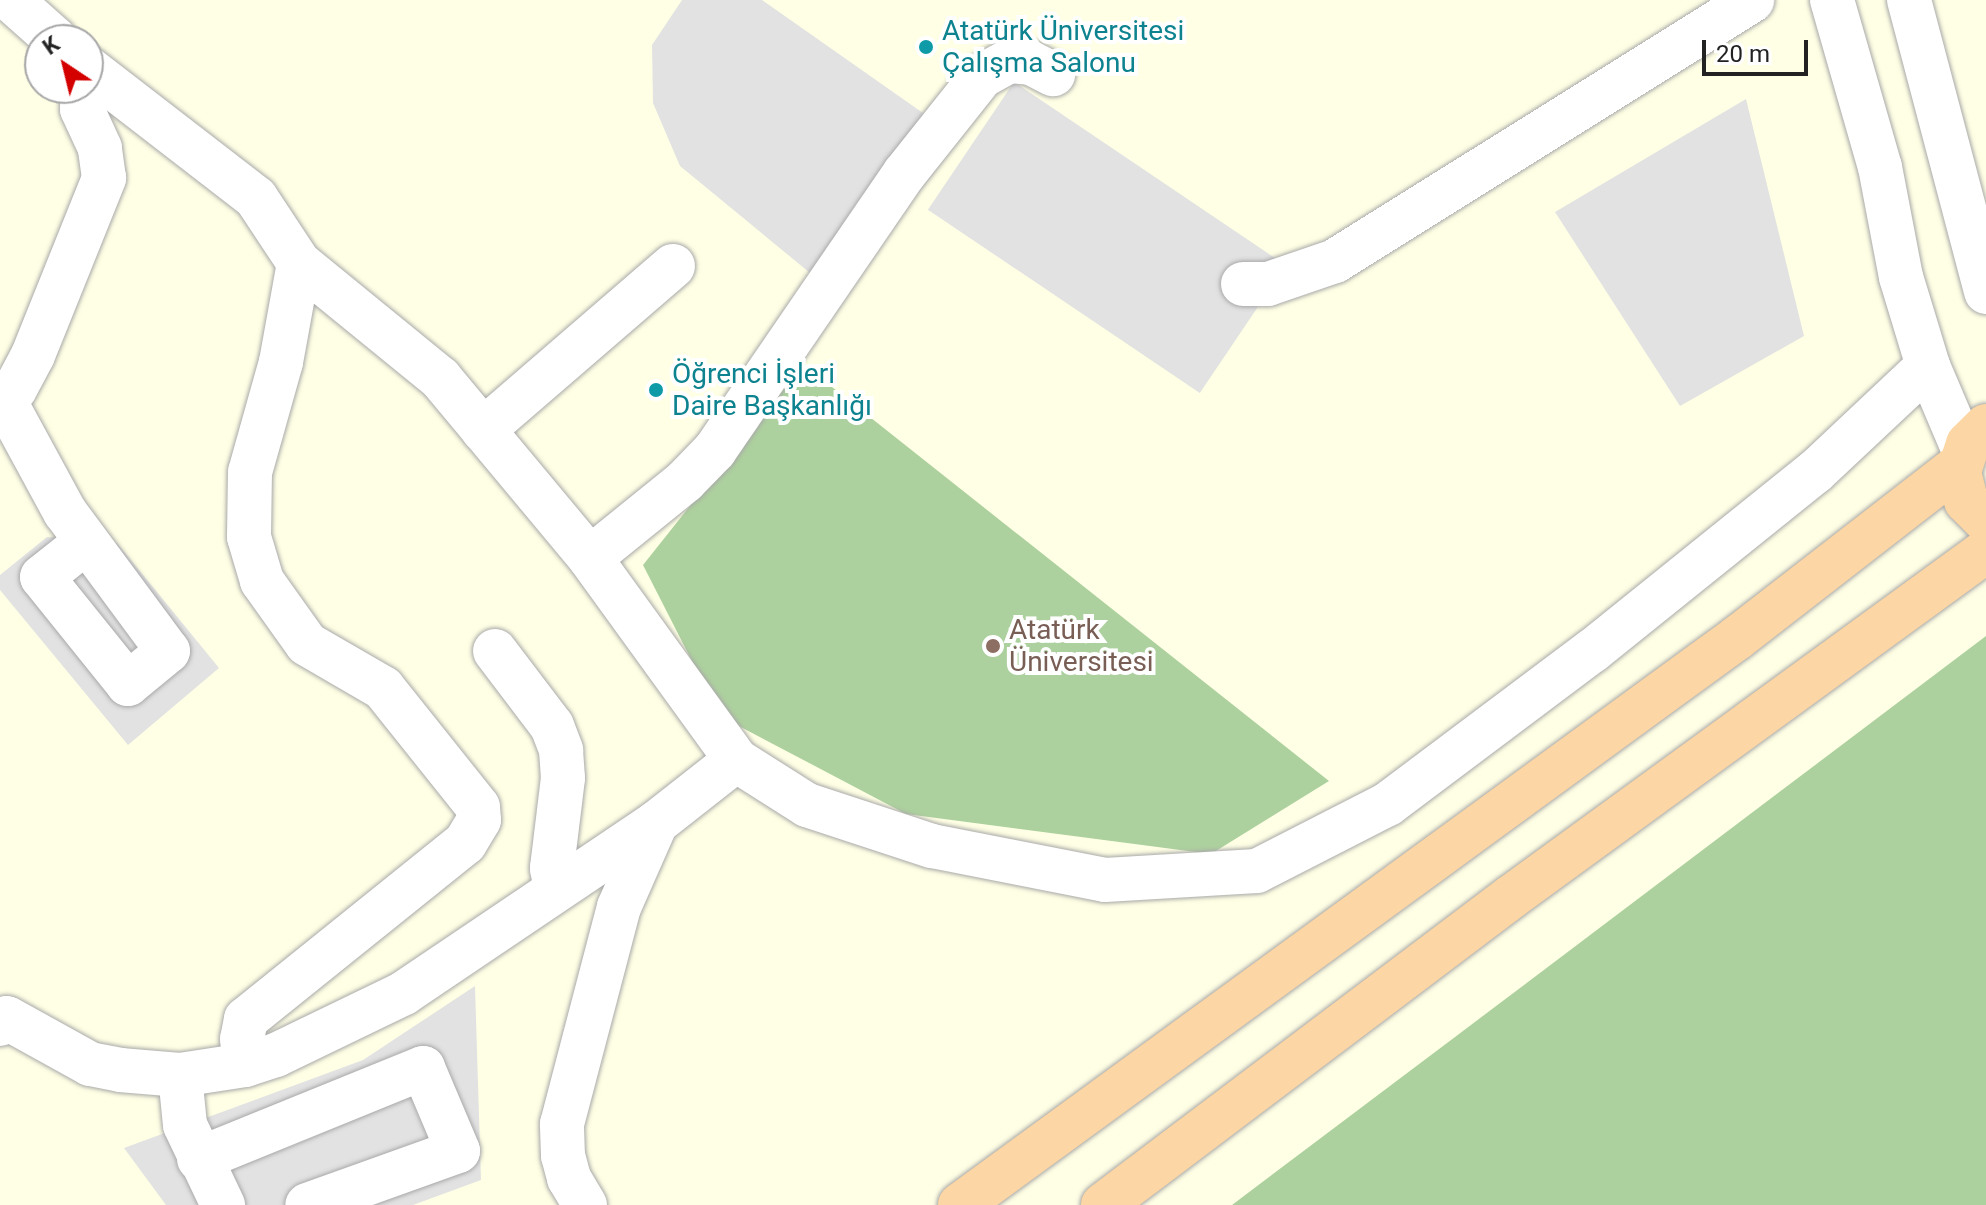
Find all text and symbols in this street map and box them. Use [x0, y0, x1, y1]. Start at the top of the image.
place label: Atatürk Üniversitesi Çalışma Salonu [942, 14, 1184, 80]
north arrow [24, 24, 104, 104]
scale bar [1706, 24, 1812, 74]
text: K [38, 31, 64, 60]
marker: Atatürk Üniversitesi Çalışma Salonu [917, 38, 935, 56]
text: 20 m [1716, 40, 1770, 68]
place label: Öğrenci İşleri Daire Başkanlığı [672, 357, 872, 423]
marker: Öğrenci İşleri Daire Başkanlığı [647, 381, 665, 399]
place label: Atatürk Üniversitesi [1009, 613, 1154, 679]
marker: Atatürk Üniversitesi [984, 637, 1002, 655]

